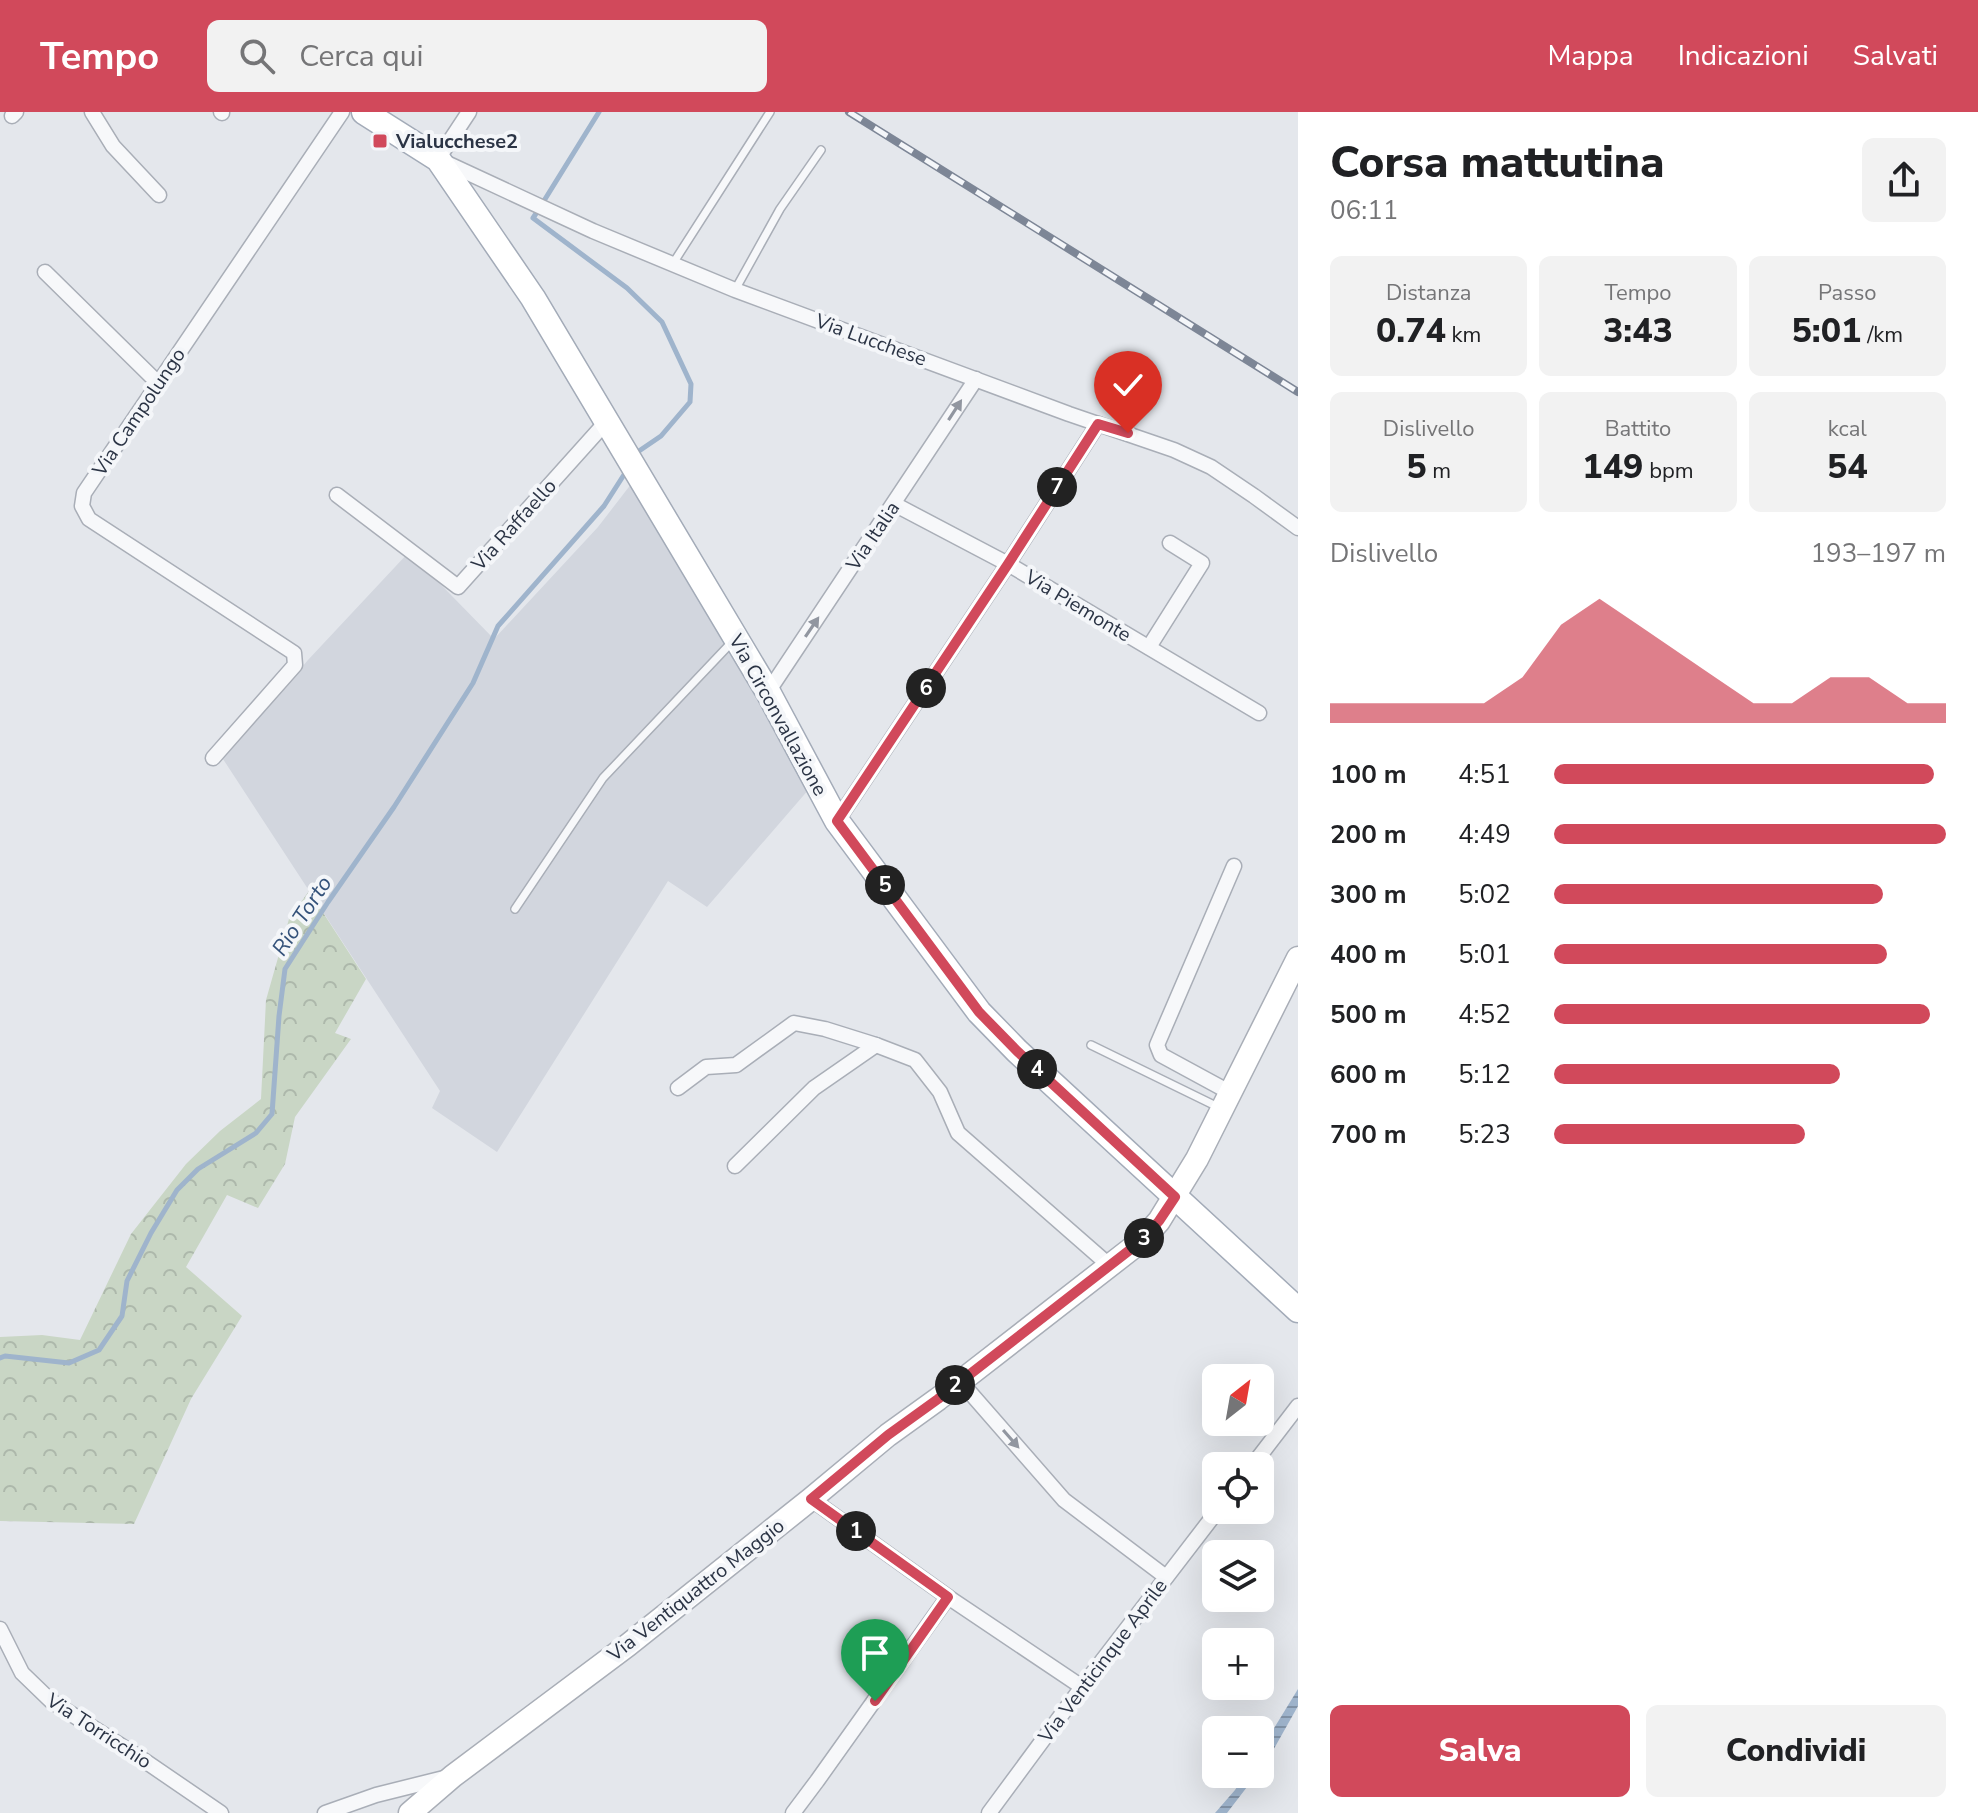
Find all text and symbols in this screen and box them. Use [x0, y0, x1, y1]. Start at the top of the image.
search box [207, 20, 767, 92]
text: Tempo [40, 31, 159, 82]
icon: search [235, 34, 279, 78]
text: Cerca qui [299, 36, 424, 77]
text: Mappa [1547, 37, 1634, 75]
text: Indicazioni [1678, 37, 1809, 75]
text: Salvati [1853, 37, 1938, 75]
place label: Vialucchese2 [395, 128, 518, 155]
marker: Vialucchese2 [371, 132, 389, 150]
text: Corsa mattutina [1330, 133, 1665, 193]
button: share [1862, 138, 1946, 222]
text: 06:11 [1330, 193, 1398, 228]
text: Distanza [1386, 278, 1471, 308]
text: Tempo [1604, 278, 1672, 308]
text: Passo [1818, 278, 1877, 308]
street label: Via Lucchese [811, 307, 930, 373]
text: 0.74 [1376, 308, 1446, 354]
text: 3:43 [1603, 308, 1673, 354]
text: 5:01 [1791, 308, 1862, 354]
text: km [1446, 320, 1481, 350]
text: /km [1862, 320, 1903, 350]
street label: Via Campolungo [86, 343, 192, 482]
pin [1094, 351, 1162, 433]
icon: check [1106, 363, 1150, 407]
one-way arrow [947, 400, 962, 421]
text: Dislivello [1383, 414, 1474, 444]
text: Battito [1605, 414, 1671, 444]
text: kcal [1828, 414, 1867, 444]
text: 5 [1406, 444, 1427, 490]
text: 149 [1582, 444, 1644, 490]
text: 54 [1827, 444, 1868, 490]
text: m [1427, 456, 1451, 486]
text: bpm [1644, 456, 1694, 486]
pin: 7 [1037, 467, 1077, 507]
text: 7 [1050, 472, 1064, 502]
street label: Via Raffaello [465, 473, 563, 578]
street label: Via Italia [839, 496, 906, 577]
text: Dislivello [1330, 536, 1438, 571]
text: 193–197 m [1810, 536, 1946, 571]
street label: Via Piemonte [1019, 563, 1136, 648]
one-way arrow [804, 617, 819, 638]
street label: Via Circonvallazione [722, 628, 834, 801]
pin: 6 [906, 668, 946, 708]
text: 6 [919, 673, 933, 703]
text: 100 m [1330, 757, 1407, 792]
text: 4:51 [1458, 757, 1511, 792]
text: 200 m [1330, 817, 1407, 852]
text: 4:49 [1458, 817, 1511, 852]
pin: 5 [865, 865, 905, 905]
water label: Rio Torto [265, 870, 339, 962]
text: 5 [878, 870, 892, 900]
text: 300 m [1330, 877, 1407, 912]
text: 5:02 [1458, 877, 1511, 912]
text: 400 m [1330, 937, 1407, 972]
text: 5:01 [1458, 937, 1511, 972]
text: 500 m [1330, 997, 1407, 1032]
text: 4:52 [1458, 997, 1511, 1032]
pin: 4 [1017, 1049, 1057, 1089]
text: 4 [1030, 1054, 1044, 1084]
text: 600 m [1330, 1057, 1407, 1092]
text: 5:12 [1458, 1057, 1511, 1092]
text: 700 m [1330, 1117, 1407, 1152]
text: 5:23 [1458, 1117, 1511, 1152]
pin: 3 [1124, 1218, 1164, 1258]
text: 3 [1137, 1223, 1151, 1253]
north arrow [1202, 1364, 1274, 1436]
map controls [1202, 1364, 1274, 1788]
pin: 2 [935, 1365, 975, 1405]
text: 2 [948, 1370, 962, 1400]
one-way arrow [1002, 1429, 1019, 1449]
button: locate [1202, 1452, 1274, 1524]
pin: 1 [836, 1511, 876, 1551]
street label: Via Ventiquattro Maggio [601, 1512, 790, 1668]
text: 1 [849, 1516, 863, 1546]
button: layers [1202, 1540, 1274, 1612]
street label: Via Venticinque Aprile [1032, 1573, 1174, 1749]
pin [841, 1619, 909, 1701]
button: + [1202, 1628, 1274, 1700]
icon: arrive [853, 1631, 897, 1675]
street label: Via Torricchio [40, 1686, 157, 1775]
button: Salva [1330, 1705, 1630, 1797]
button: Condividi [1646, 1705, 1946, 1797]
button: − [1202, 1716, 1274, 1788]

